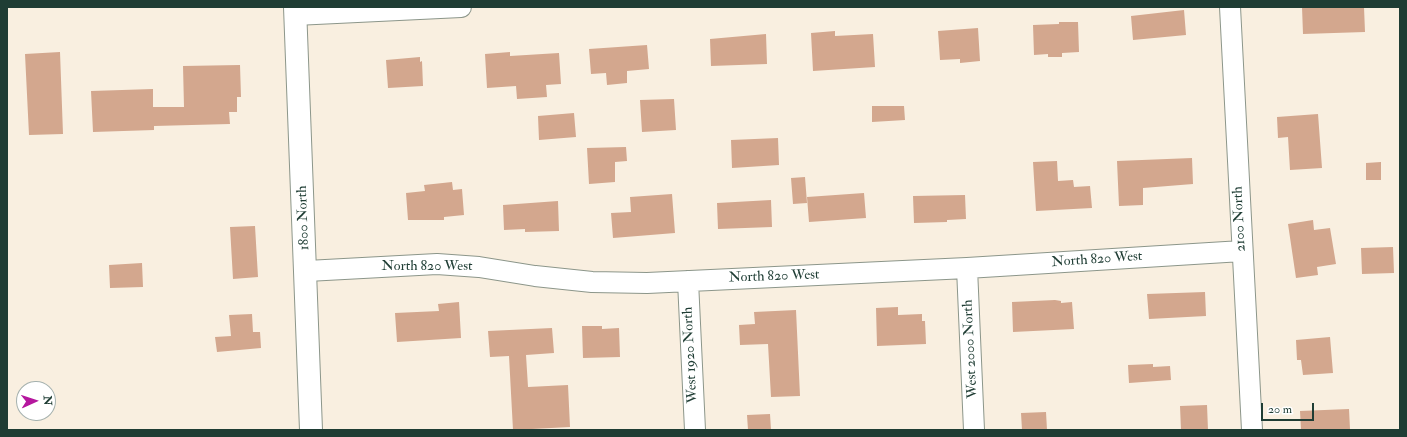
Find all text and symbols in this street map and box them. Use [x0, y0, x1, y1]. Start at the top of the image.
street label: 1800 North [294, 185, 314, 251]
street label: 2100 North [1230, 186, 1250, 252]
street label: North 820 West [1051, 248, 1143, 272]
street label: North 820 West [382, 259, 472, 275]
street label: North 820 West [728, 267, 820, 287]
street label: West 2000 North [960, 299, 982, 399]
street label: West 1920 North [680, 306, 702, 404]
north arrow [16, 381, 56, 421]
text: N [41, 395, 54, 406]
scale bar [1263, 395, 1316, 421]
text: 20 m [1268, 402, 1292, 417]

